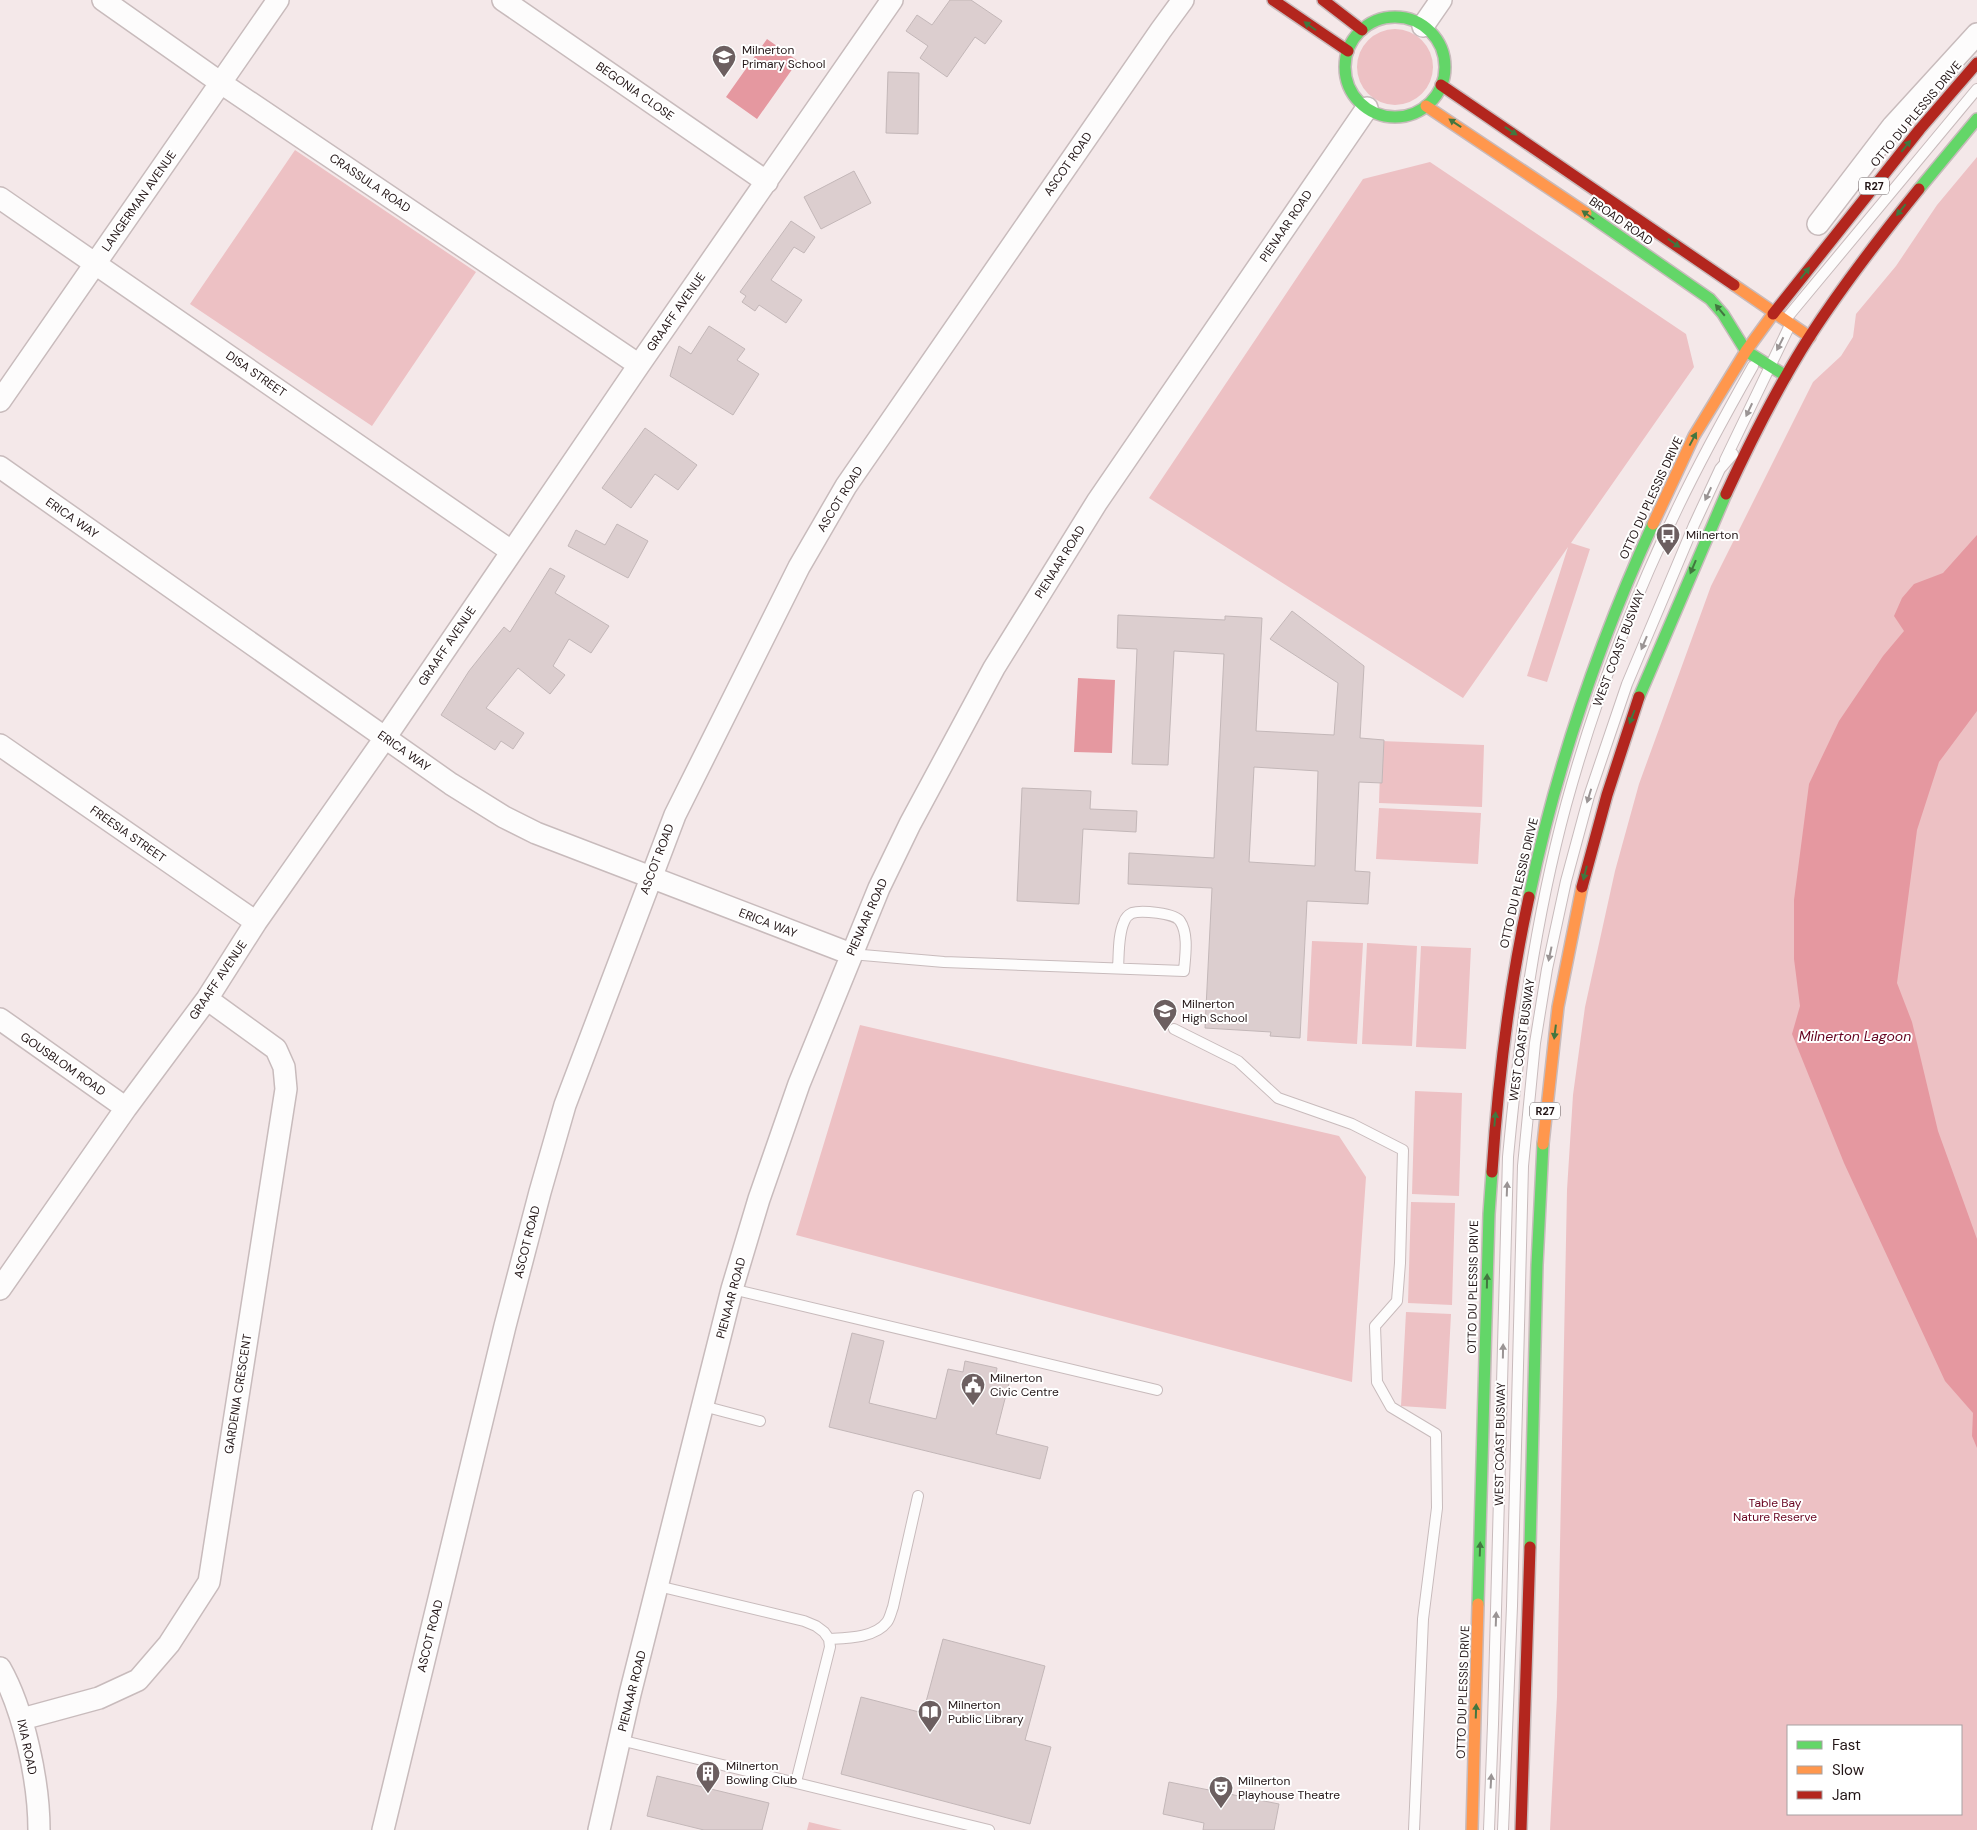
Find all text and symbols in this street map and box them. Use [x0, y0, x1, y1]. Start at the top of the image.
one-way arrow [1303, 21, 1317, 31]
place label: Milnerton Primary School [742, 42, 825, 72]
school or university icon: Milnerton Primary School [711, 44, 737, 78]
street label: BEGONIA CLOSE [593, 58, 677, 124]
street label: OTTO DU PLESSIS DRIVE [1867, 58, 1965, 170]
one-way arrow [1448, 118, 1461, 128]
one-way arrow [1504, 126, 1518, 136]
street label: ASCOT ROAD [1040, 129, 1096, 199]
one-way arrow [1900, 140, 1911, 153]
street label: LANGERMAN AVENUE [98, 147, 180, 255]
street label: CRASSULA ROAD [326, 150, 414, 216]
road number: R27 [1859, 178, 1889, 195]
street label: PIENAAR ROAD [1256, 187, 1316, 265]
street label: BROAD ROAD [1586, 193, 1656, 249]
one-way arrow [1896, 204, 1907, 217]
one-way arrow [1582, 210, 1595, 220]
one-way arrow [1667, 238, 1680, 248]
one-way arrow [1799, 267, 1810, 280]
street label: GRAAFF AVENUE [643, 269, 709, 355]
one-way arrow [1714, 304, 1725, 317]
one-way arrow [1776, 337, 1784, 352]
street label: DISA STREET [223, 347, 290, 401]
one-way arrow [1745, 403, 1753, 417]
one-way arrow [1689, 431, 1697, 446]
street label: OTTO DU PLESSIS DRIVE [1616, 434, 1687, 562]
street label: ASCOT ROAD [814, 463, 866, 535]
one-way arrow [1704, 487, 1712, 501]
street label: ERICA WAY [42, 494, 102, 542]
bus stop icon: Milnerton [1655, 522, 1681, 556]
street label: PIENAAR ROAD [1031, 523, 1089, 601]
place label: Milnerton [1686, 527, 1738, 543]
one-way arrow [1689, 560, 1697, 574]
street label: WEST COAST BUSWAY [1589, 587, 1649, 709]
street label: GRAAFF AVENUE [414, 603, 480, 689]
one-way arrow [1639, 636, 1647, 651]
one-way arrow [1628, 710, 1635, 725]
street label: ERICA WAY [374, 727, 434, 775]
one-way arrow [1585, 789, 1593, 804]
street label: FREESIA STREET [87, 802, 169, 866]
street label: OTTO DU PLESSIS DRIVE [1496, 816, 1542, 950]
street label: ASCOT ROAD [636, 821, 678, 897]
one-way arrow [1581, 866, 1589, 881]
street label: PIENAAR ROAD [843, 876, 891, 958]
street label: ERICA WAY [737, 905, 799, 941]
street label: GRAAFF AVENUE [185, 937, 251, 1023]
one-way arrow [1546, 947, 1554, 963]
street label: WEST COAST BUSWAY [1505, 978, 1539, 1102]
place label: Milnerton High School [1182, 996, 1247, 1026]
school or university icon: Milnerton High School [1152, 998, 1178, 1032]
one-way arrow [1550, 1025, 1558, 1041]
water label: Milnerton Lagoon [1799, 1027, 1911, 1045]
street label: GOUSBLOM ROAD [17, 1029, 109, 1099]
road number: R27 [1530, 1102, 1560, 1120]
one-way arrow [1491, 1111, 1499, 1127]
one-way arrow [1504, 1181, 1512, 1197]
street label: ASCOT ROAD [510, 1204, 544, 1280]
street label: OTTO DU PLESSIS DRIVE [1464, 1220, 1482, 1354]
street label: PIENAAR ROAD [713, 1256, 749, 1340]
one-way arrow [1483, 1273, 1491, 1289]
street label: GARDENIA CRESCENT [221, 1333, 255, 1455]
one-way arrow [1499, 1343, 1507, 1359]
place label: Milnerton Civic Centre [990, 1370, 1059, 1400]
public building icon: Milnerton Civic Centre [960, 1372, 986, 1406]
street label: WEST COAST BUSWAY [1491, 1382, 1509, 1506]
park label: Table Bay Nature Reserve [1733, 1495, 1817, 1525]
one-way arrow [1477, 1541, 1485, 1557]
street label: ASCOT ROAD [413, 1598, 447, 1674]
one-way arrow [1492, 1611, 1500, 1627]
street label: OTTO DU PLESSIS DRIVE [1453, 1625, 1473, 1759]
street label: PIENAAR ROAD [614, 1649, 650, 1733]
place label: Milnerton Public Library [948, 1697, 1024, 1727]
library icon: Milnerton Public Library [917, 1699, 943, 1733]
one-way arrow [1472, 1703, 1480, 1719]
street label: IXIA ROAD [13, 1718, 41, 1776]
legend [1787, 1725, 1962, 1815]
text: Fast [1832, 1735, 1861, 1755]
place label: Milnerton Bowling Club [726, 1758, 797, 1788]
building icon: Milnerton Bowling Club [695, 1760, 721, 1794]
text: Slow [1832, 1760, 1865, 1780]
place label: Milnerton Playhouse Theatre [1238, 1773, 1340, 1803]
one-way arrow [1487, 1773, 1495, 1789]
theatre icon: Milnerton Playhouse Theatre [1208, 1775, 1234, 1809]
text: Jam [1832, 1785, 1861, 1805]

